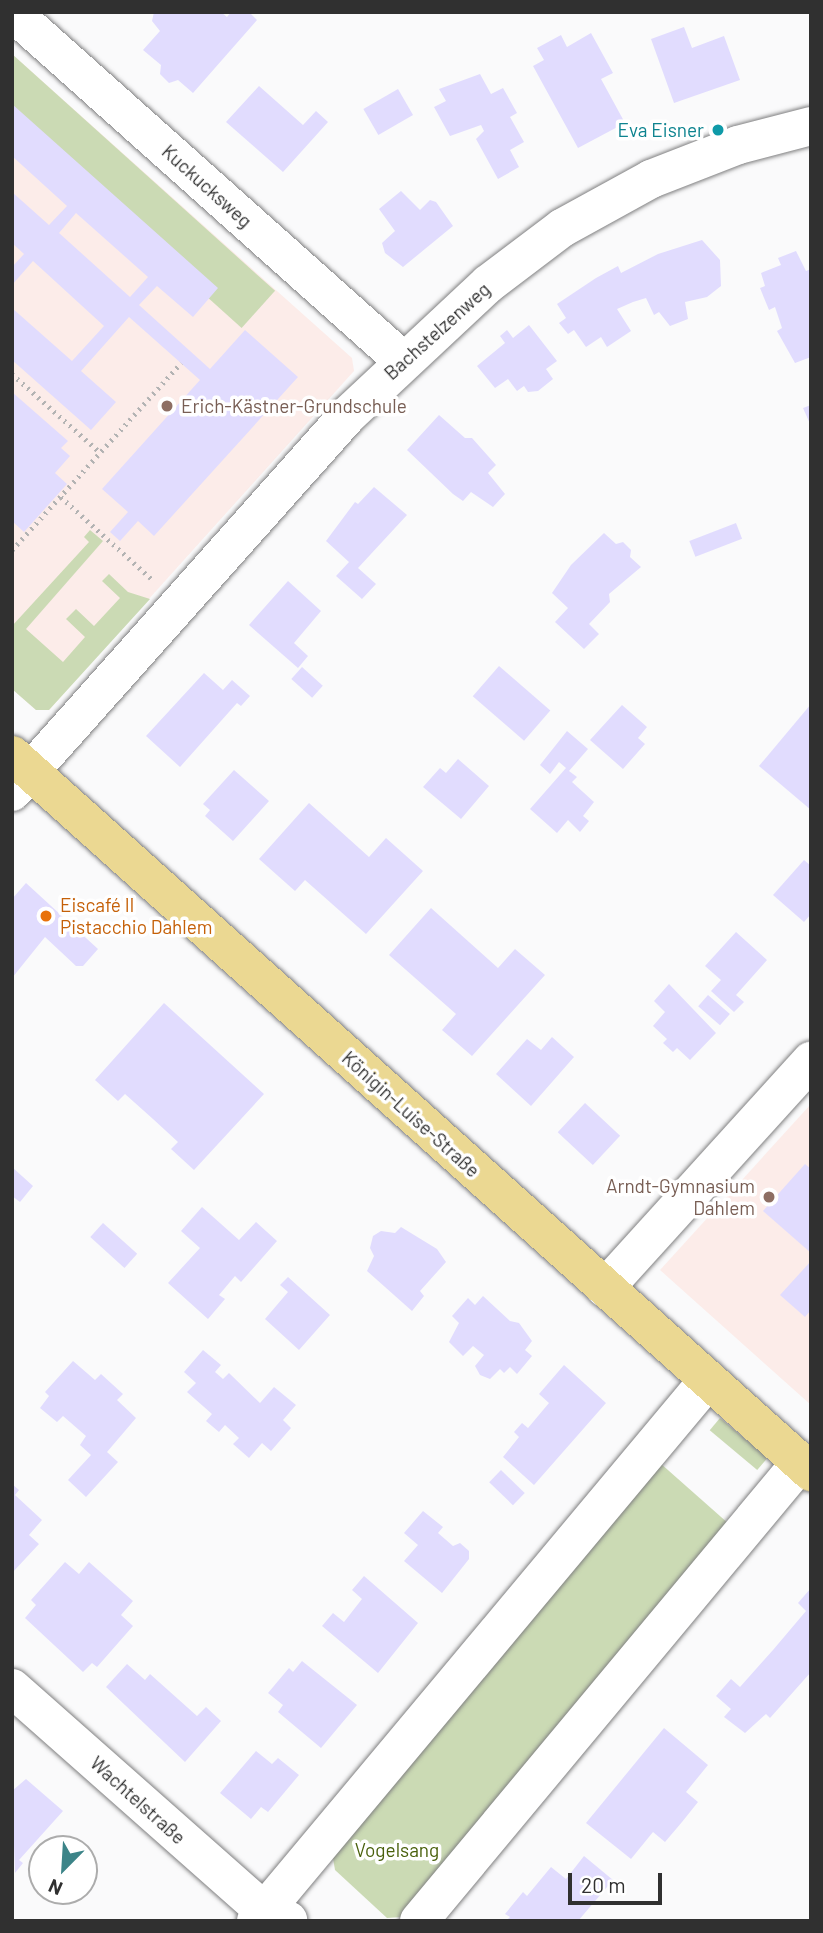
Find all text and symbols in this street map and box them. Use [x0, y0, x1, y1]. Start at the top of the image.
place label: Eva Eisner [618, 119, 704, 141]
marker: Eva Eisner [710, 122, 726, 138]
street label: Kuckucksweg [157, 140, 257, 232]
street label: Bachstelzenweg [380, 278, 494, 384]
place label: Erich-Kästner-Grundschule [181, 395, 407, 417]
marker: Erich-Kästner-Grundschule [159, 398, 175, 414]
place label: Eiscafé Il Pistacchio Dahlem [60, 894, 213, 938]
marker: Eiscafé Il Pistacchio Dahlem [38, 908, 54, 924]
street label: Königin-Luise-Straße [338, 1046, 484, 1182]
place label: Arndt-Gymnasium Dahlem [606, 1175, 755, 1219]
marker: Arndt-Gymnasium Dahlem [761, 1189, 777, 1205]
street label: Wachtelstraße [86, 1751, 190, 1849]
north arrow [28, 1835, 98, 1905]
park label: Vogelsang [355, 1839, 439, 1861]
scale bar [571, 1860, 666, 1904]
text: 20 m [581, 1872, 626, 1897]
text: N [45, 1875, 66, 1901]

